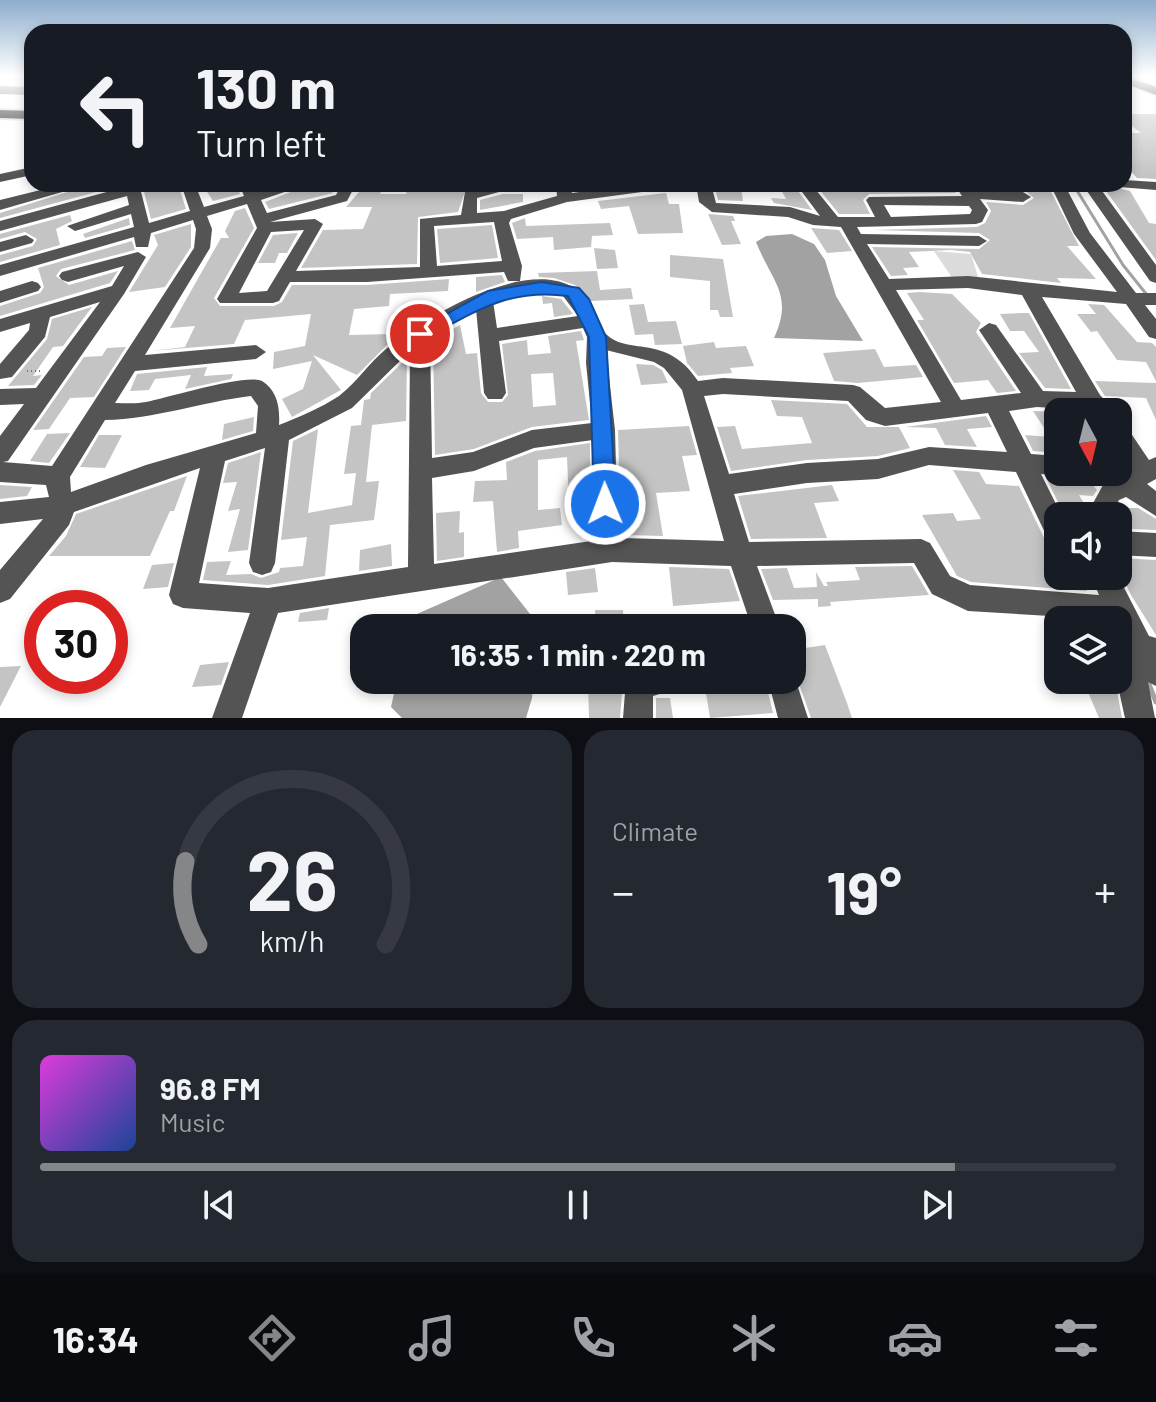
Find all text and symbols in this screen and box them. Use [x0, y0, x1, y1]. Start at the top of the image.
text: 130 m [196, 53, 336, 120]
icon: left [64, 56, 168, 160]
text: Turn left [196, 121, 327, 164]
pin [386, 300, 454, 368]
icon: arrive [398, 312, 442, 356]
north arrow [1044, 398, 1132, 486]
map controls [1044, 398, 1132, 694]
position arrow [563, 462, 647, 546]
button: sound [1044, 502, 1132, 590]
speed limit sign: 30 [24, 590, 128, 694]
button: layers [1044, 606, 1132, 694]
text: 16:35 · 1 min · 220 m [450, 636, 706, 672]
text: Climate [612, 815, 698, 846]
text: 26 [246, 828, 338, 928]
text: 19° [826, 855, 902, 927]
text: − [612, 864, 634, 917]
text: + [1094, 864, 1116, 917]
text: km/h [260, 923, 324, 958]
text: 96.8 FM [160, 1070, 261, 1106]
text: Music [160, 1106, 225, 1137]
icon: previous [197, 1183, 241, 1227]
icon: pause [556, 1183, 600, 1227]
icon: next [915, 1183, 959, 1227]
icon: directions [244, 1310, 300, 1366]
icon: music [404, 1310, 460, 1366]
icon: phone [565, 1310, 621, 1366]
icon: climate [726, 1310, 782, 1366]
icon: car [887, 1310, 943, 1366]
icon: filters [1048, 1310, 1104, 1366]
text: 16:34 [52, 1317, 139, 1360]

